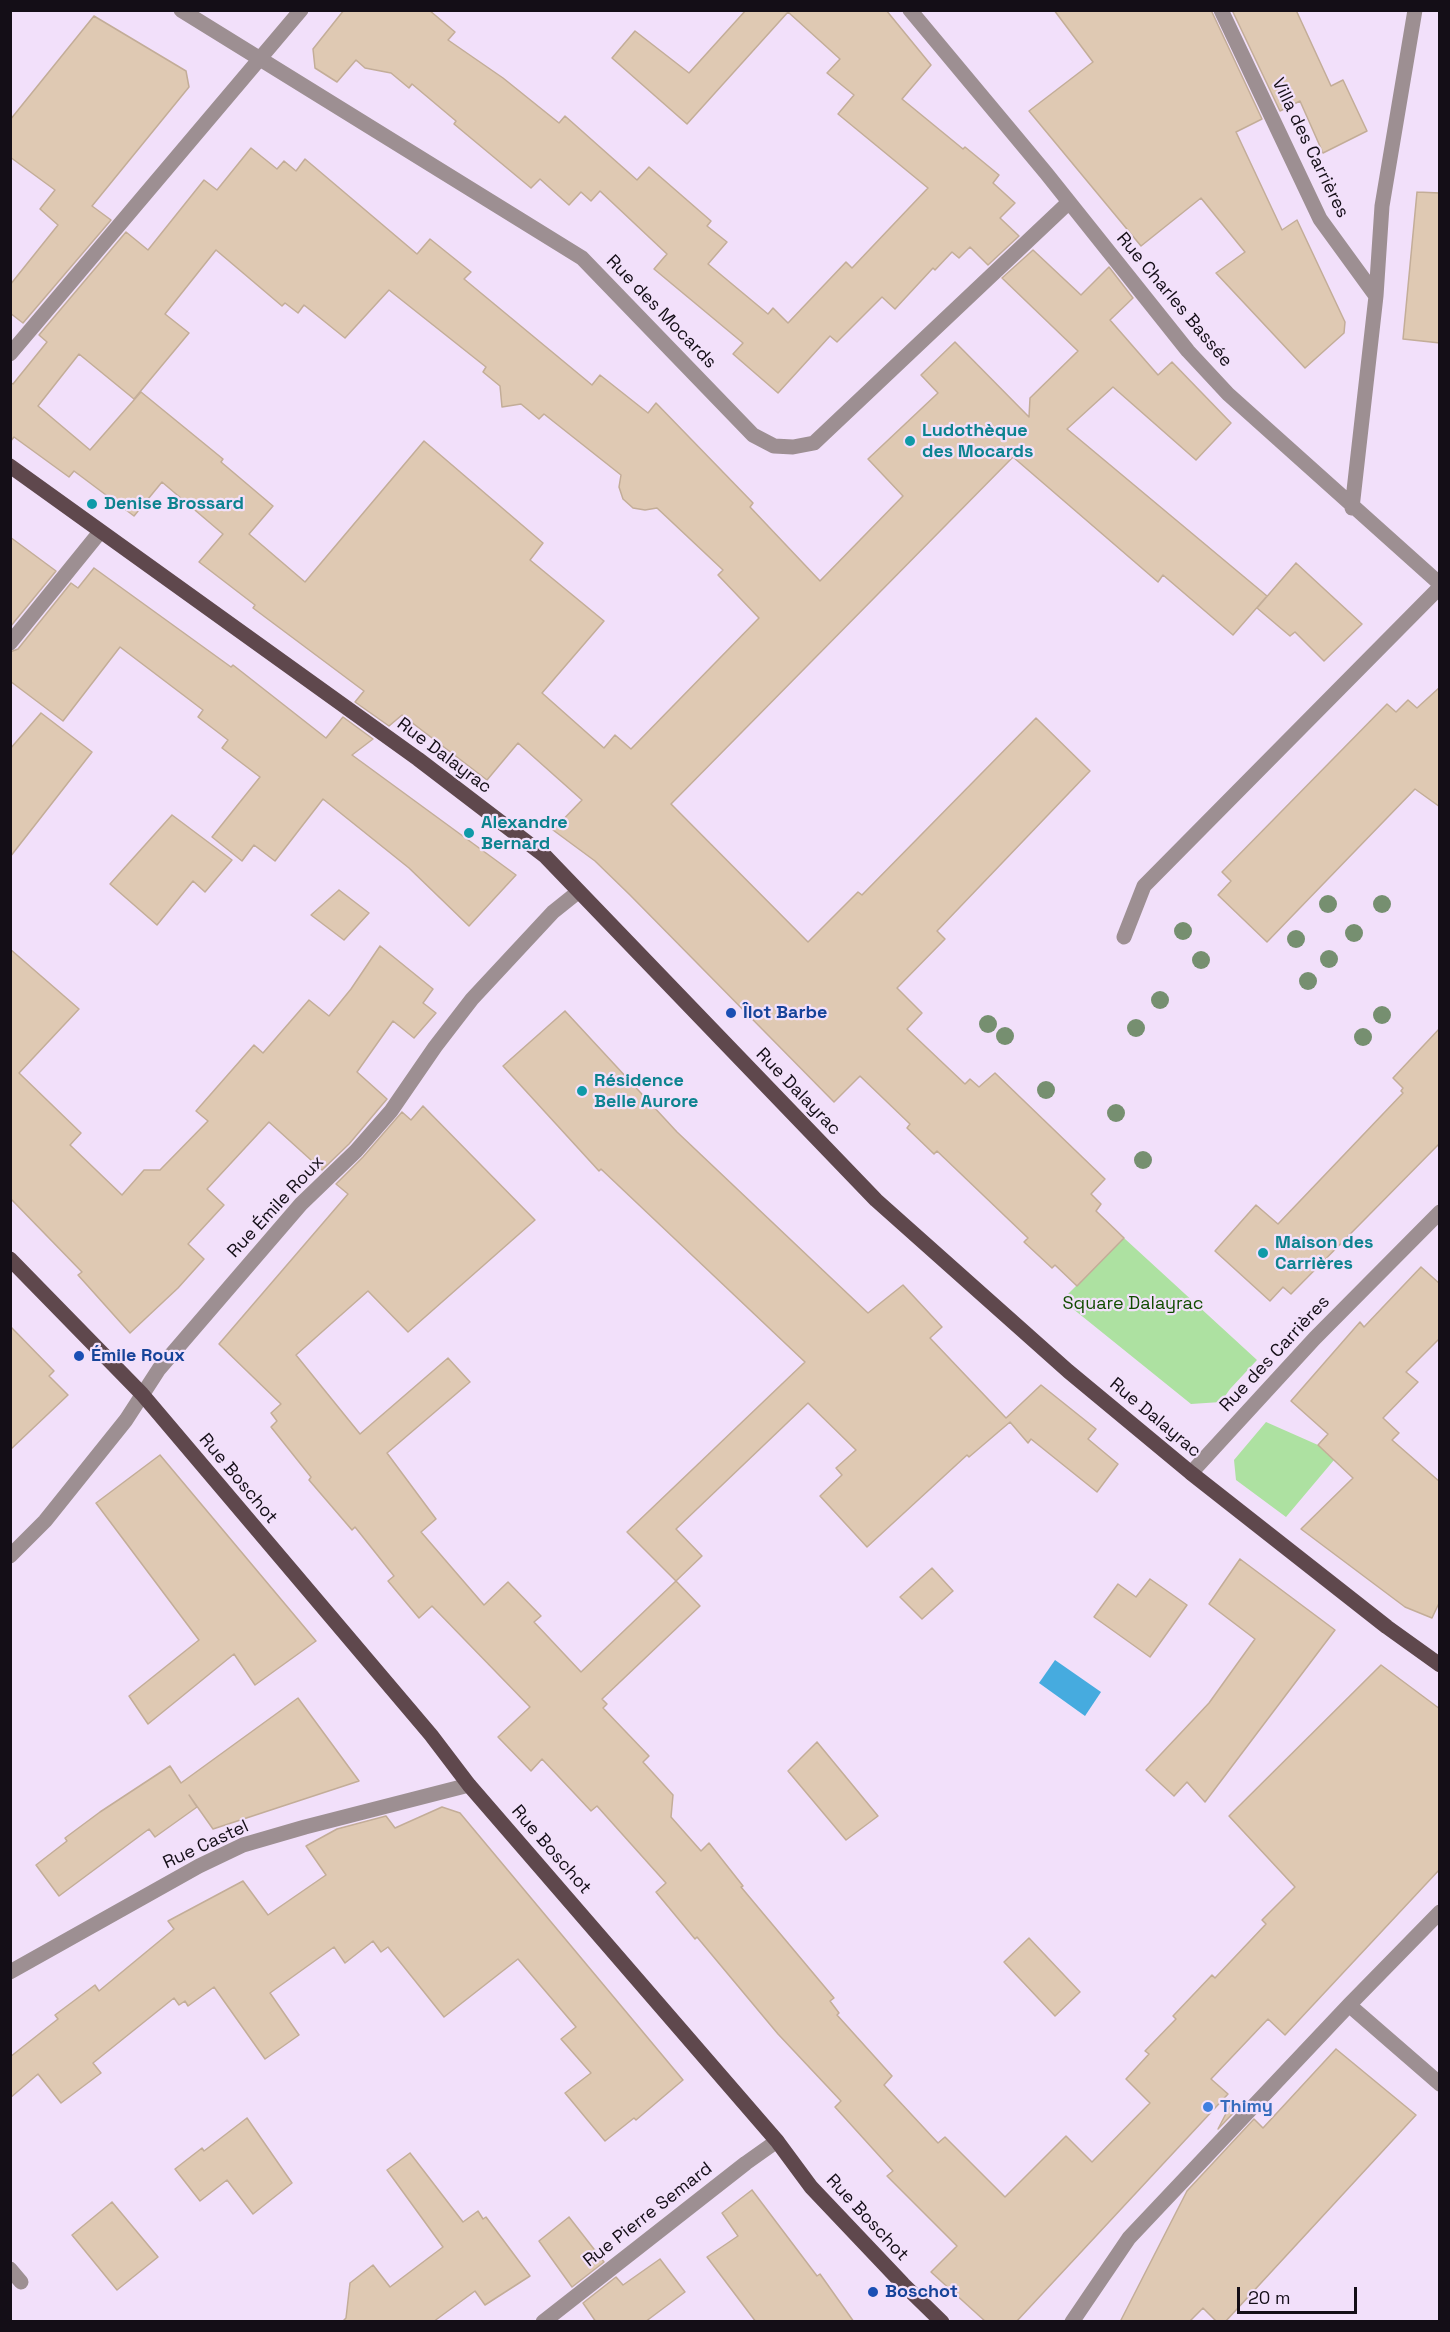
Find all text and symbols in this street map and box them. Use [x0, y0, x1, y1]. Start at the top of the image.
street label: Villa des Carrières [1267, 75, 1353, 221]
street label: Rue Charles Bassée [1111, 228, 1237, 372]
street label: Rue des Mocards [601, 251, 721, 373]
place label: Ludothèque des Mocards [922, 420, 1033, 462]
marker: Ludothèque des Mocards [903, 434, 917, 448]
place label: Denise Brossard [104, 493, 244, 515]
marker: Denise Brossard [85, 497, 99, 511]
street label: Rue Dalayrac [392, 713, 496, 799]
place label: Alexandre Bernard [481, 812, 568, 854]
marker: Alexandre Bernard [462, 826, 476, 840]
place label: Îlot Barbe [743, 1002, 827, 1024]
marker: Îlot Barbe [724, 1006, 738, 1020]
street label: Rue Dalayrac [751, 1044, 845, 1140]
place label: Résidence Belle Aurore [594, 1070, 698, 1112]
marker: Résidence Belle Aurore [575, 1084, 589, 1098]
street label: Rue Émile Roux [223, 1152, 329, 1262]
place label: Maison des Carrières [1275, 1232, 1373, 1274]
marker: Maison des Carrières [1256, 1246, 1270, 1260]
street label: Rue des Carrières [1216, 1291, 1334, 1417]
park label: Square Dalayrac [1063, 1293, 1203, 1315]
place label: Émile Roux [91, 1345, 185, 1367]
marker: Émile Roux [72, 1349, 86, 1363]
street label: Rue Dalayrac [1105, 1373, 1205, 1463]
street label: Rue Boschot [194, 1430, 282, 1528]
street label: Rue Boschot [506, 1801, 596, 1899]
street label: Rue Castel [160, 1816, 252, 1874]
place label: Thimy [1220, 2096, 1273, 2118]
marker: Thimy [1201, 2100, 1215, 2114]
street label: Rue Pierre Semard [579, 2158, 717, 2272]
street label: Rue Boschot [821, 2170, 913, 2266]
scale bar [1240, 2275, 1360, 2313]
place label: Boschot [885, 2281, 958, 2303]
marker: Boschot [866, 2285, 880, 2299]
text: 20 m [1248, 2286, 1291, 2309]

